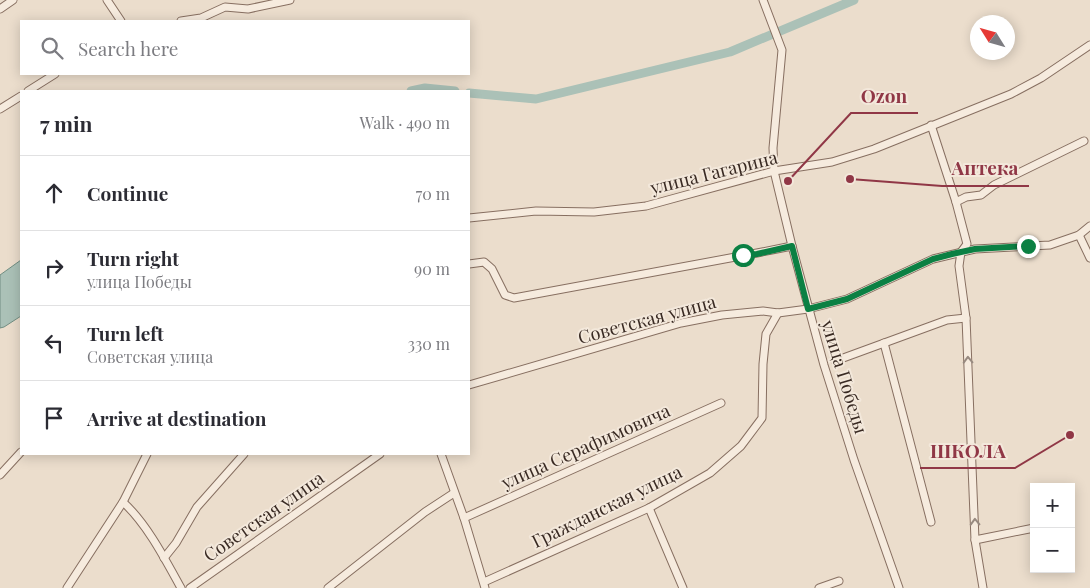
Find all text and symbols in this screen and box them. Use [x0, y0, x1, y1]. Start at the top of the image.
north arrow [970, 15, 1015, 60]
search box [20, 20, 470, 75]
icon: search [38, 34, 66, 62]
text: Search here [78, 35, 178, 61]
callout: Ozon [851, 79, 918, 113]
text: Ozon [861, 82, 908, 108]
text: 7 min [40, 109, 93, 137]
text: Walk · 490 m [359, 112, 450, 133]
street label: улица Гагарина [647, 145, 780, 200]
callout: Аптека [942, 152, 1029, 186]
text: Аптека [951, 154, 1019, 180]
icon: ahead [40, 179, 68, 207]
text: Continue [87, 180, 168, 206]
text: 70 m [416, 183, 450, 204]
route end [1017, 235, 1040, 258]
route start [732, 244, 755, 267]
text: Turn right [87, 245, 179, 271]
icon: right [40, 254, 68, 282]
text: 90 m [414, 258, 450, 279]
text: улица Победы [87, 271, 192, 292]
street label: Советская улица [575, 289, 718, 349]
street label: улица Победы [816, 316, 874, 437]
text: Turn left [87, 320, 164, 346]
icon: left [40, 329, 68, 357]
text: 330 m [408, 333, 450, 354]
text: Советская улица [87, 346, 213, 367]
one-way arrow [963, 356, 973, 364]
street label: улица Серафимовича [496, 398, 674, 495]
icon: arrive [40, 404, 68, 432]
text: Arrive at destination [87, 405, 267, 431]
callout: ШКОЛА [920, 434, 1015, 468]
text: ШКОЛА [930, 437, 1006, 463]
street label: Гражданская улица [527, 459, 686, 553]
street label: Советская улица [198, 466, 328, 567]
map controls [1030, 483, 1075, 573]
button: + [1030, 483, 1075, 528]
one-way arrow [969, 518, 980, 526]
button: − [1030, 528, 1075, 573]

